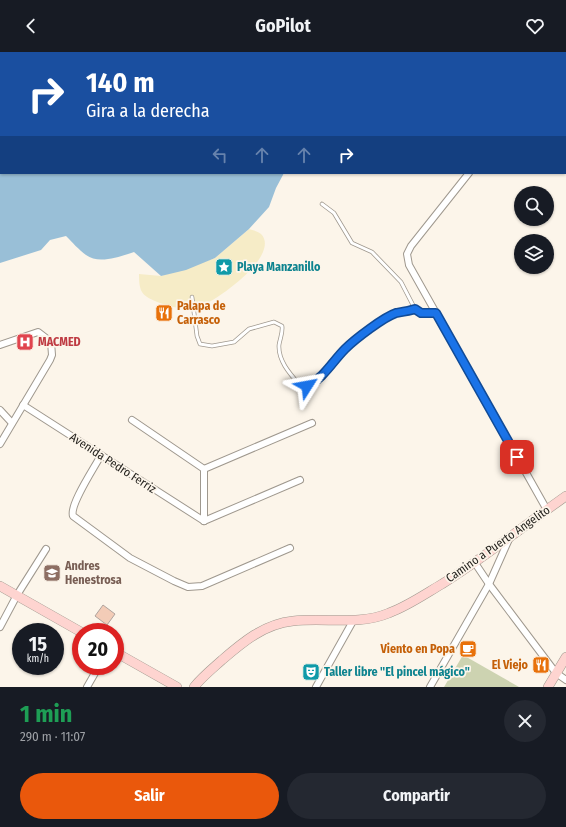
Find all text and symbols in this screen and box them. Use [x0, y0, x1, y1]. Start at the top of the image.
icon: back [20, 15, 42, 37]
text: GoPilot [255, 15, 311, 37]
icon: heart [524, 15, 546, 37]
text: 140 m [86, 66, 155, 99]
icon: right [20, 68, 72, 120]
text: Gira a la derecha [86, 100, 210, 122]
icon: left [209, 144, 231, 166]
icon: ahead [251, 144, 273, 166]
icon: ahead [293, 144, 315, 166]
icon: right [335, 144, 357, 166]
map controls [514, 186, 554, 274]
button: search [514, 186, 554, 226]
button: layers [514, 234, 554, 274]
place icon: Playa Manzanillo [214, 257, 234, 277]
place label: Playa Manzanillo [237, 260, 321, 274]
place label: Palapa de Carrasco [177, 299, 226, 327]
restaurant icon: Palapa de Carrasco [154, 303, 174, 323]
hospital icon: MACMED [15, 332, 35, 352]
place label: MACMED [38, 335, 81, 349]
position arrow [286, 365, 328, 407]
street label: Avenida Pedro Ferriz [67, 430, 159, 496]
pin [500, 440, 534, 474]
icon: arrive [506, 446, 528, 468]
street label: Camino a Puerto Angelito [443, 503, 553, 585]
place label: Andres Henestrosa [64, 559, 122, 587]
school or university icon: Andres Henestrosa [42, 563, 62, 583]
speed limit sign: 20 [72, 623, 124, 675]
text: 15 [29, 632, 47, 656]
cafe icon: Viento en Popa [458, 639, 478, 659]
place label: Viento en Popa [379, 642, 455, 656]
text: km/h [27, 653, 49, 665]
restaurant icon: El Viejo [531, 655, 551, 675]
place label: El Viejo [492, 658, 529, 672]
theatre icon: Taller libre "El pincel mágico" [301, 662, 321, 682]
place label: Taller libre "El pincel mágico" [324, 665, 470, 679]
text: 1 min [20, 700, 72, 728]
button: close [504, 700, 546, 742]
text: 290 m · 11:07 [20, 729, 85, 744]
button: Salir [20, 773, 279, 819]
button: Compartir [287, 773, 546, 819]

